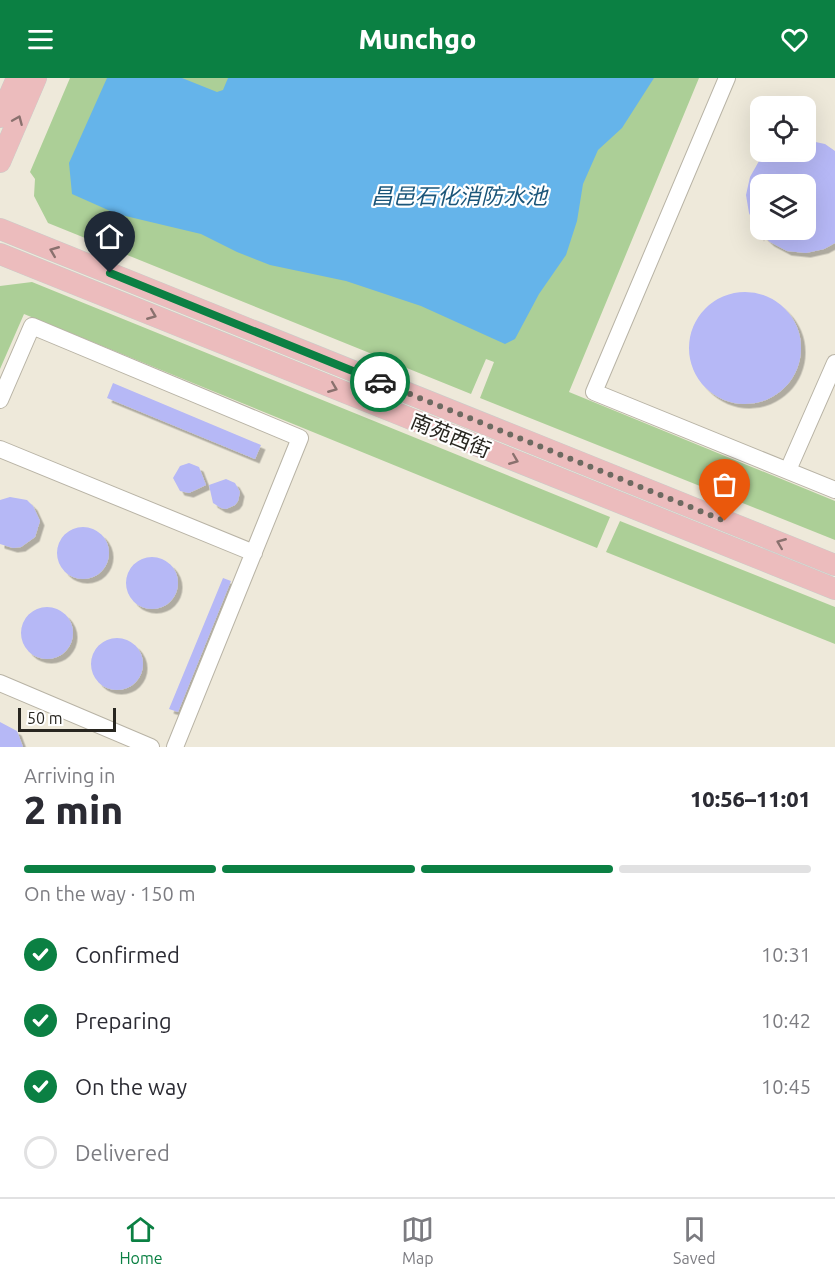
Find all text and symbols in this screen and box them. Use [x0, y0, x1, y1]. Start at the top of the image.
icon: menu [24, 23, 57, 56]
icon: heart [778, 23, 811, 56]
text: Munchgo [359, 24, 476, 54]
map controls [750, 96, 816, 240]
button: locate [750, 96, 816, 162]
one-way arrow [11, 116, 23, 127]
button: layers [750, 174, 816, 240]
water label: 昌邑石化消防水池 [371, 183, 549, 208]
pin [84, 211, 135, 273]
icon: home [93, 220, 126, 253]
one-way arrow [50, 246, 61, 258]
one-way arrow [145, 308, 156, 320]
courier [350, 352, 410, 412]
icon: car [364, 366, 397, 399]
one-way arrow [327, 380, 337, 393]
street label: 南苑西街 [408, 408, 494, 462]
one-way arrow [507, 453, 518, 465]
pin [699, 459, 750, 521]
icon: bag [708, 468, 741, 501]
one-way arrow [776, 538, 787, 550]
scale bar [18, 705, 116, 732]
text: 50 m [27, 709, 63, 727]
text: Arriving in [24, 764, 115, 787]
text: 10:56–11:01 [690, 786, 811, 811]
text: 2 min [24, 788, 123, 831]
text: On the way · 150 m [24, 882, 196, 905]
icon: check [24, 938, 57, 971]
text: Confirmed [75, 942, 180, 967]
text: 10:31 [761, 943, 811, 966]
icon: check [24, 1004, 57, 1037]
text: Preparing [75, 1008, 172, 1033]
text: 10:42 [761, 1009, 811, 1032]
icon: check [24, 1070, 57, 1103]
text: On the way [75, 1074, 187, 1099]
text: 10:45 [761, 1075, 811, 1098]
text: Delivered [75, 1140, 170, 1165]
tab: Home [119, 1213, 163, 1267]
tab: Map [401, 1213, 434, 1267]
tab: Saved [673, 1213, 716, 1267]

